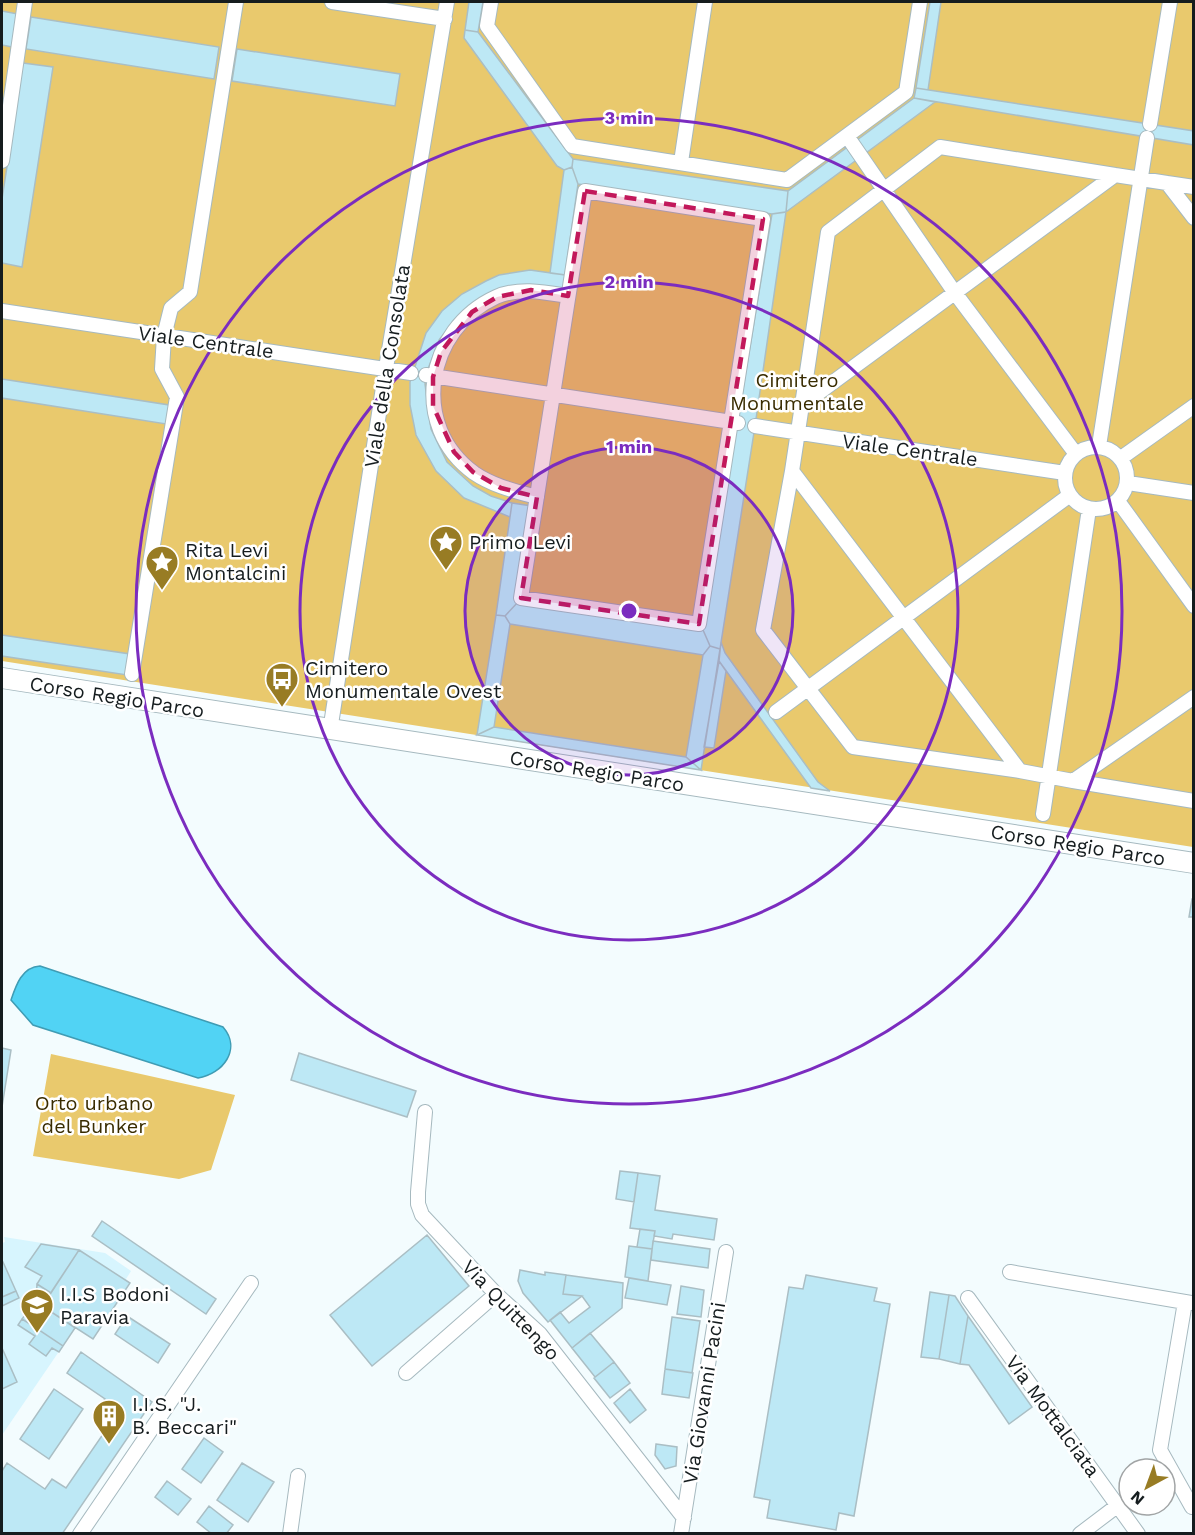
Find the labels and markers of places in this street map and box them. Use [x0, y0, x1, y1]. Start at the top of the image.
place icon: Primo Levi [428, 524, 464, 571]
place label: Primo Levi [469, 530, 571, 554]
place label: Rita Levi Montalcini [185, 538, 286, 585]
place icon: Rita Levi Montalcini [144, 544, 180, 591]
centre of rings [619, 601, 639, 621]
place label: Cimitero Monumentale Ovest [305, 656, 502, 703]
bus stop icon: Cimitero Monumentale Ovest [264, 661, 300, 708]
place label: I.I.S Bodoni Paravia [60, 1282, 169, 1329]
school or university icon: I.I.S Bodoni Paravia [19, 1287, 55, 1334]
place label: I.I.S. "J. B. Beccari" [132, 1392, 237, 1439]
building icon: I.I.S. "J. B. Beccari" [91, 1398, 127, 1445]

